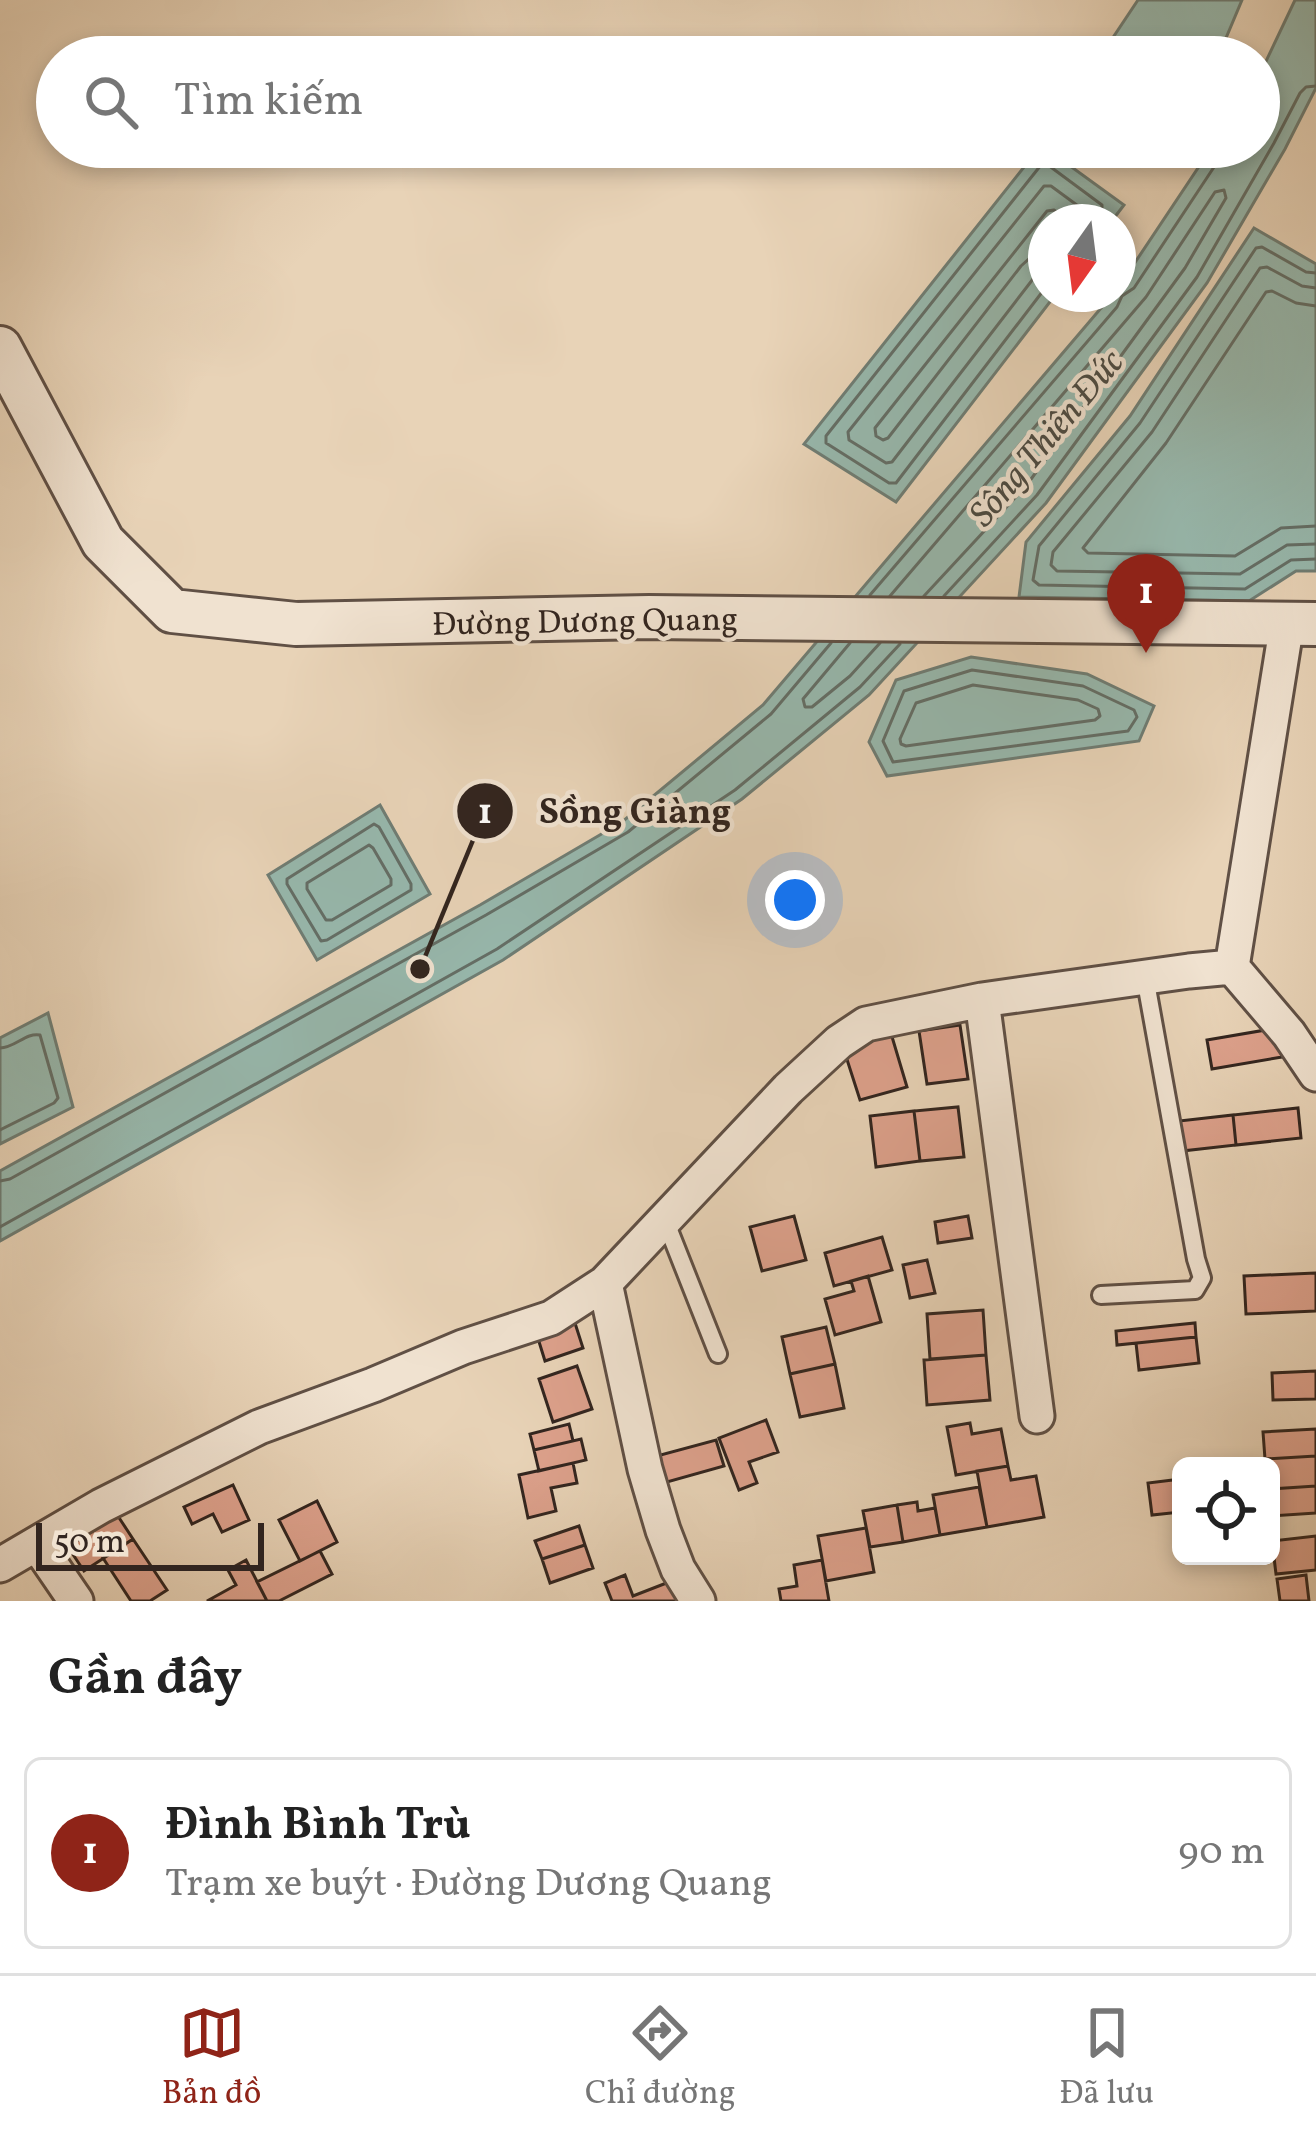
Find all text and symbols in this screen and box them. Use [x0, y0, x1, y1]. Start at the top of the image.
search box [36, 36, 1280, 168]
icon: search [78, 69, 144, 135]
text: Tìm kiếm [174, 71, 363, 134]
north arrow [1028, 204, 1136, 312]
water label: Sông Thiên Đức [959, 340, 1137, 539]
pin: 1 [1107, 554, 1185, 653]
street label: Đường Dương Quang [432, 598, 738, 650]
callout: Sồng Giàng [455, 775, 756, 847]
text: 1 [478, 789, 492, 839]
text: Sồng Giàng [539, 789, 731, 839]
your location [765, 870, 825, 930]
map controls [1172, 1457, 1280, 1565]
button: locate [1172, 1457, 1280, 1565]
scale bar [36, 1517, 264, 1570]
text: 50 m [54, 1521, 125, 1567]
text: Gần đây [48, 1644, 242, 1715]
text: Đình Bình Trù [165, 1795, 471, 1858]
text: 1 [82, 1826, 98, 1880]
text: 90 m [1178, 1826, 1265, 1880]
text: Trạm xe buýt · Đường Dương Quang [165, 1858, 772, 1912]
tab: Bản đồ [162, 2000, 261, 2118]
tab: Chỉ đường [585, 2000, 736, 2118]
tab: Đã lưu [1059, 2000, 1154, 2118]

